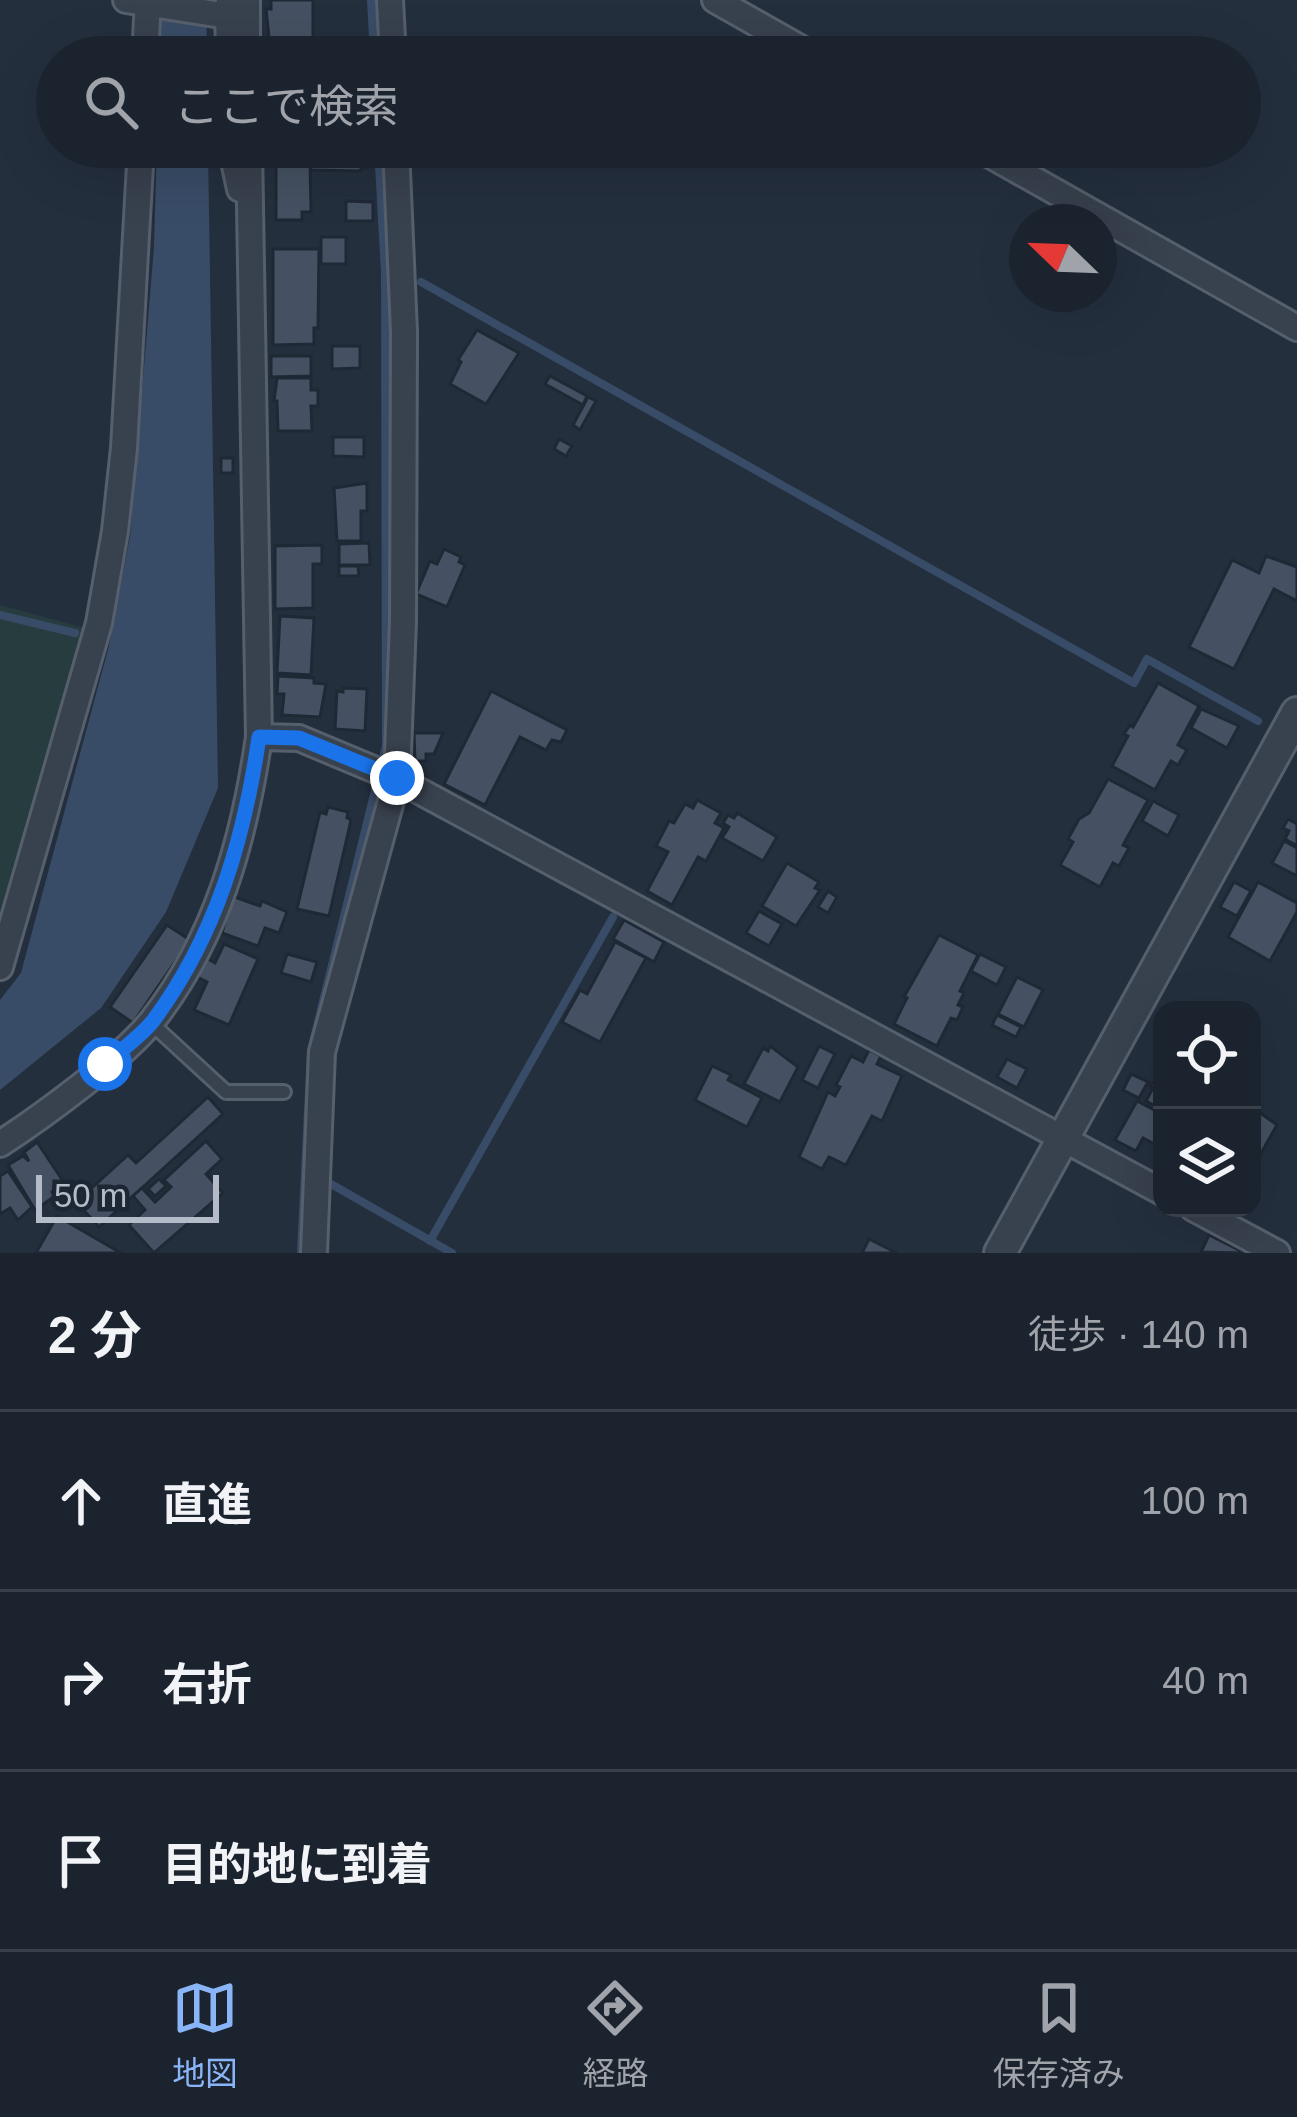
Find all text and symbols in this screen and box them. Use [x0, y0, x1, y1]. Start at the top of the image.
search box [36, 36, 1261, 168]
icon: search [78, 69, 144, 135]
text: ここで検索 [174, 81, 399, 132]
north arrow [1009, 204, 1117, 312]
route end [370, 751, 424, 805]
map controls [1153, 1001, 1261, 1217]
button: locate [1153, 1001, 1261, 1109]
route start [78, 1037, 132, 1091]
button: layers [1153, 1109, 1261, 1217]
scale bar [36, 1169, 219, 1222]
text: 50 m [54, 1177, 127, 1214]
text: 2 分 [48, 1307, 142, 1364]
text: 徒歩 · 140 m [1028, 1313, 1249, 1356]
icon: ahead [48, 1468, 114, 1534]
text: 直進 [162, 1479, 252, 1530]
text: 100 m [1141, 1479, 1249, 1522]
icon: right [48, 1648, 114, 1714]
text: 右折 [162, 1659, 252, 1710]
text: 40 m [1162, 1659, 1249, 1702]
icon: arrive [48, 1828, 114, 1894]
text: 目的地に到着 [162, 1839, 432, 1890]
tab: 地図 [172, 1975, 238, 2095]
tab: 経路 [582, 1975, 648, 2095]
tab: 保存済み [993, 1975, 1125, 2095]

